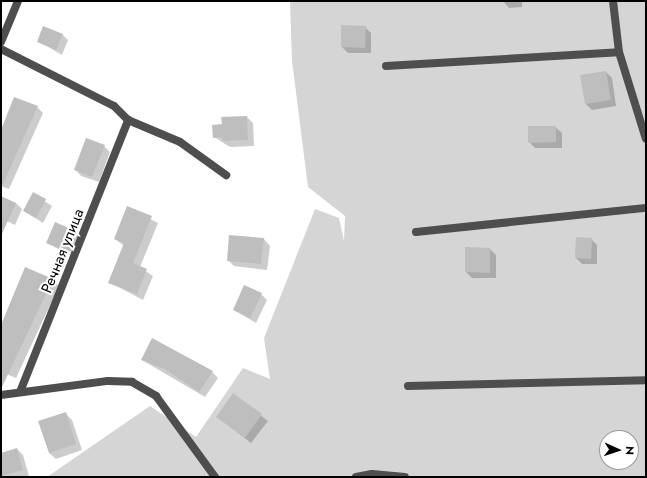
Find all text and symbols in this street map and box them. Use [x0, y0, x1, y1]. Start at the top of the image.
street label: Речная улица [38, 206, 88, 296]
north arrow [599, 430, 639, 470]
text: N [622, 446, 638, 455]

